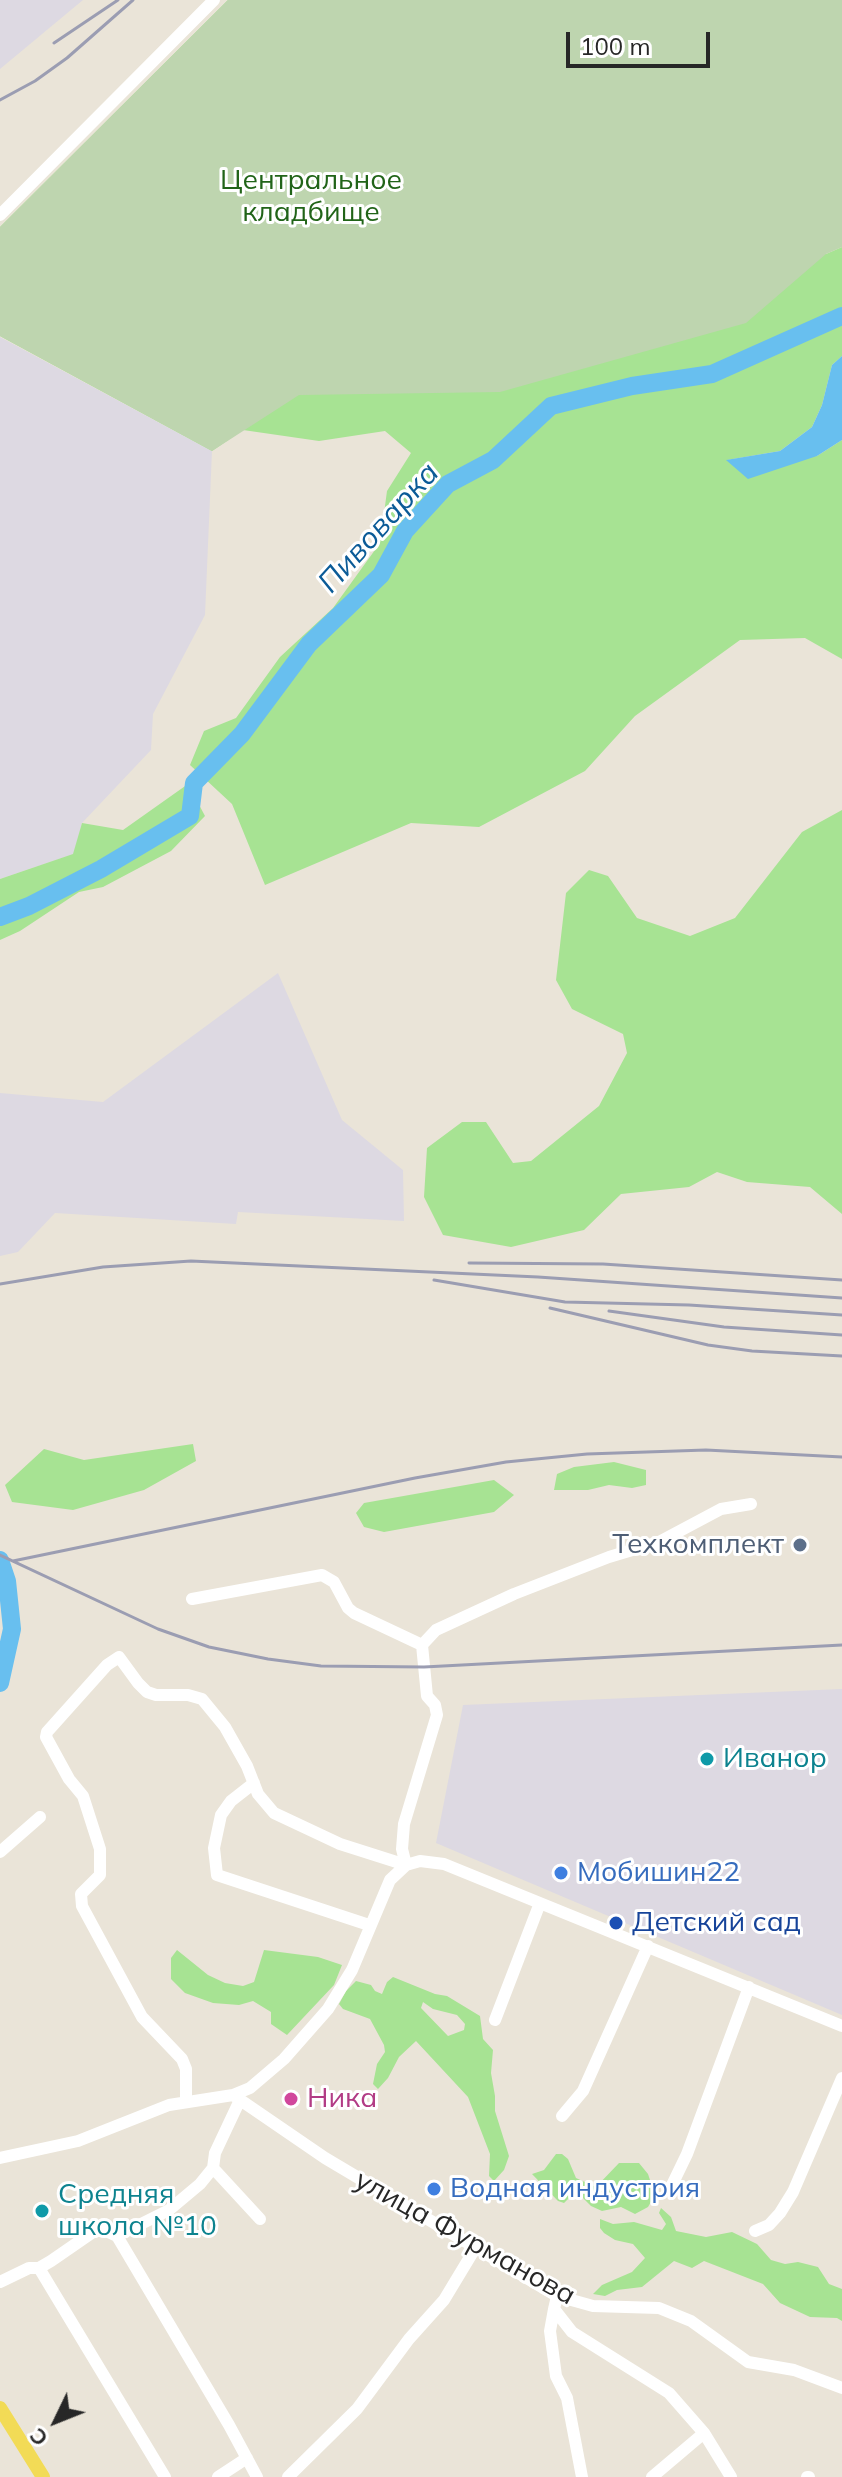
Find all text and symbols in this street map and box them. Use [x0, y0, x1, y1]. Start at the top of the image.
scale bar [570, 16, 714, 66]
text: 100 m [580, 31, 651, 61]
park label: Центральное кладбище [220, 164, 402, 230]
water label: Пивоварка [311, 455, 447, 601]
place label: Техкомплект [612, 1528, 784, 1562]
marker: Техкомплект [791, 1536, 809, 1554]
place label: Иванор [723, 1742, 827, 1776]
marker: Иванор [698, 1750, 716, 1768]
place label: Мобишин22 [577, 1856, 740, 1890]
marker: Мобишин22 [552, 1864, 570, 1882]
place label: Детский сад [632, 1906, 801, 1940]
marker: Детский сад [607, 1914, 625, 1932]
place label: Ника [307, 2082, 377, 2116]
marker: Ника [282, 2090, 300, 2108]
street label: улица Фурманова [349, 2163, 581, 2313]
place label: Водная индустрия [450, 2172, 700, 2206]
place label: Средняя школа №10 [58, 2178, 217, 2244]
marker: Водная индустрия [425, 2180, 443, 2198]
marker: Средняя школа №10 [33, 2202, 51, 2220]
north arrow [16, 2381, 96, 2461]
text: С [23, 2422, 54, 2452]

